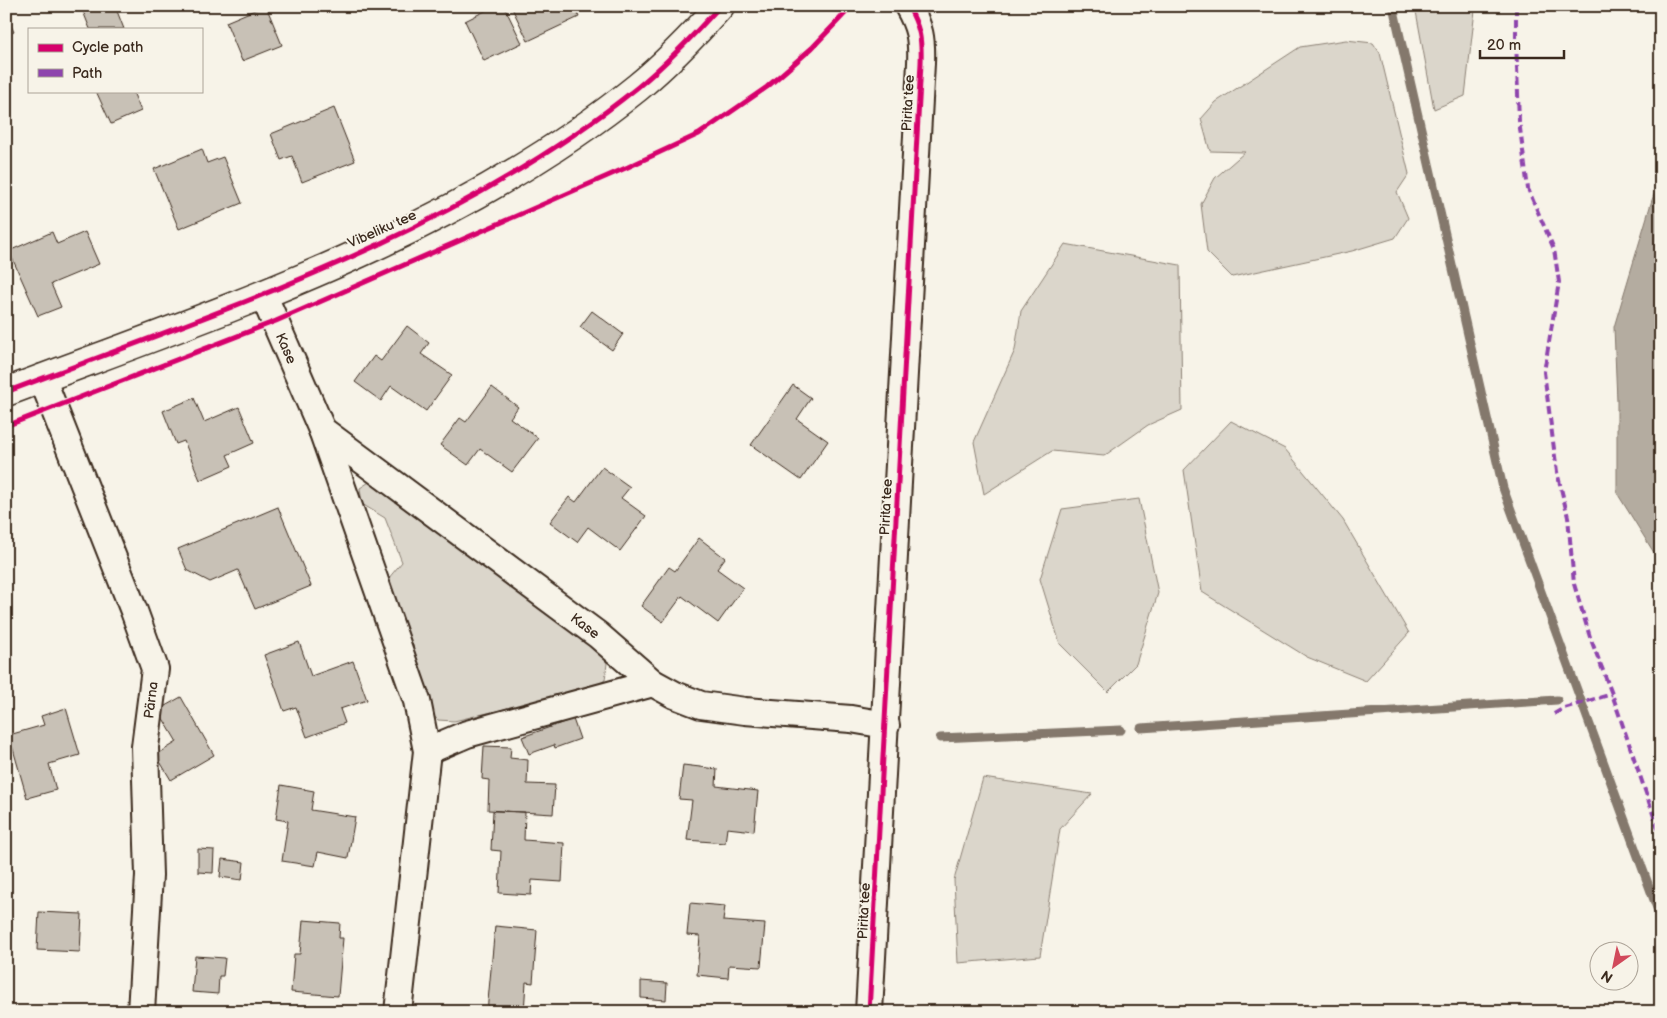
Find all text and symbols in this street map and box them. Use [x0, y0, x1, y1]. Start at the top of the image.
legend [28, 28, 202, 92]
scale bar [1480, 28, 1563, 60]
text: 20 m [1487, 36, 1521, 55]
text: Cycle path [72, 38, 143, 57]
text: Path [72, 64, 102, 83]
street label: Pirita tee [898, 74, 918, 132]
street label: Vibeliku tee [345, 206, 419, 252]
street label: Kase [272, 330, 301, 366]
street label: Pirita tee [876, 478, 896, 536]
street label: Kase [567, 609, 603, 642]
street label: Pärna [140, 681, 162, 719]
street label: Pirita tee [854, 882, 874, 940]
north arrow [1590, 940, 1640, 990]
text: N [1598, 966, 1616, 986]

